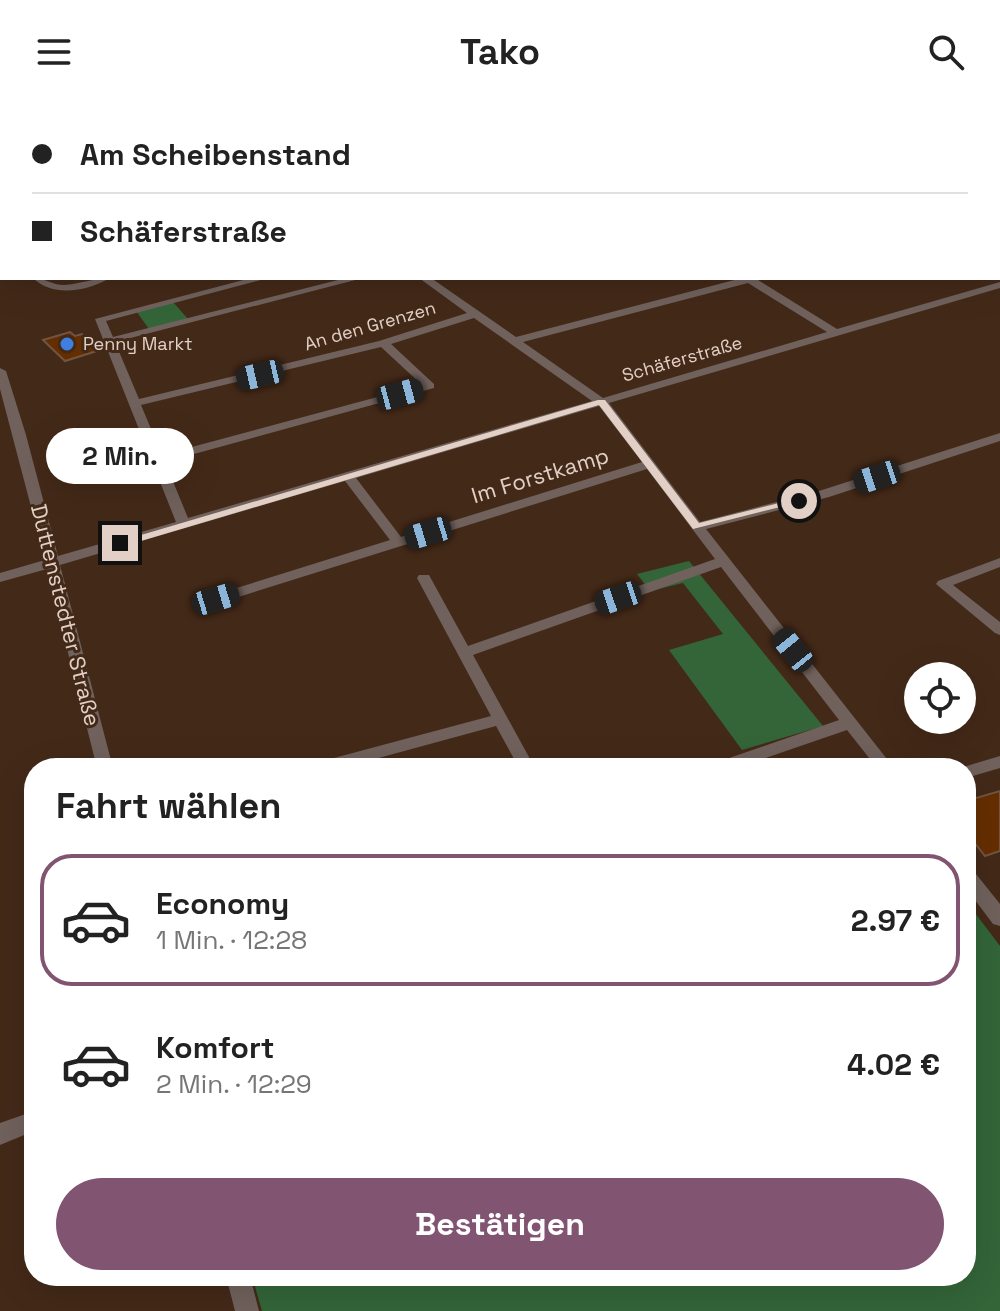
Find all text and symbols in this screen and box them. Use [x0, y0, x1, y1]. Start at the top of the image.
text: Tako [460, 29, 540, 75]
icon: menu [32, 30, 76, 74]
icon: search [924, 30, 968, 74]
text: Am Scheibenstand [80, 135, 351, 174]
text: Schäferstraße [80, 212, 287, 251]
street label: An den Grenzen [301, 296, 438, 355]
street label: Schäferstraße [619, 330, 745, 387]
place label: Penny Markt [83, 332, 192, 355]
marker: Penny Markt [58, 335, 76, 353]
car [234, 358, 286, 392]
car [374, 376, 426, 412]
callout: 2 Min. [46, 427, 194, 483]
text: 2 Min. [82, 439, 158, 473]
street label: Im Forstkamp [468, 441, 612, 509]
car [850, 458, 904, 496]
route start [781, 483, 817, 519]
street label: Duttenstedter Straße [25, 501, 107, 729]
car [402, 515, 454, 551]
route end [102, 525, 138, 561]
car [591, 579, 645, 617]
car [190, 581, 242, 617]
car [769, 624, 817, 676]
map controls [904, 662, 976, 734]
button: locate [904, 662, 976, 734]
text: Fahrt wählen [56, 783, 281, 829]
icon: car [60, 884, 132, 956]
text: Economy [156, 884, 289, 923]
text: 2.97 € [851, 901, 940, 940]
text: 1 Min. · 12:28 [156, 923, 307, 957]
icon: car [60, 1028, 132, 1100]
text: Komfort [156, 1028, 274, 1067]
text: 4.02 € [847, 1045, 940, 1084]
text: 2 Min. · 12:29 [156, 1067, 312, 1101]
button: Bestätigen [56, 1178, 944, 1270]

